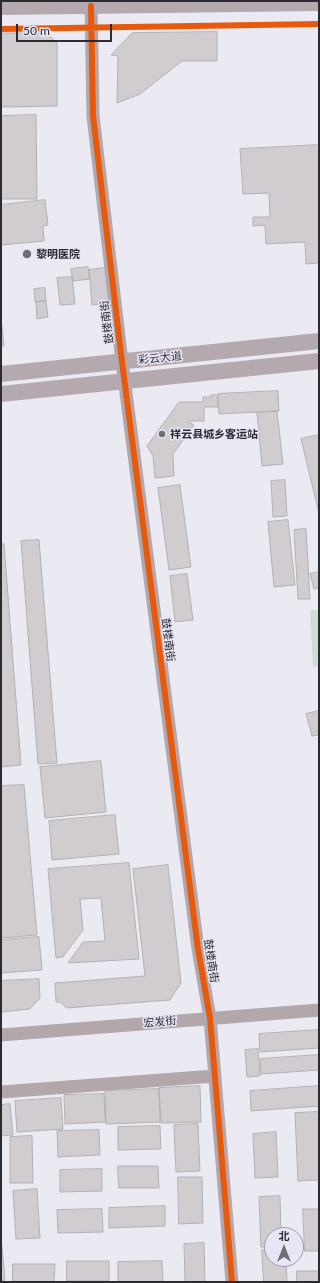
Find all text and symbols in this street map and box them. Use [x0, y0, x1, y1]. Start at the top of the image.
scale bar [18, 16, 114, 42]
text: 50 m [23, 23, 50, 38]
place label: 黎明医院 [36, 247, 80, 261]
marker: 黎明医院 [21, 248, 33, 260]
street label: 鼓楼南街 [98, 299, 116, 345]
street label: 彩云大道 [137, 349, 183, 367]
place label: 祥云县城乡客运站 [170, 427, 258, 441]
marker: 祥云县城乡客运站 [157, 429, 167, 439]
street label: 鼓楼南街 [159, 617, 177, 663]
street label: 鼓楼南街 [201, 938, 221, 984]
street label: 宏发街 [143, 1014, 177, 1030]
north arrow [264, 1227, 304, 1267]
text: 北 [279, 1229, 290, 1242]

